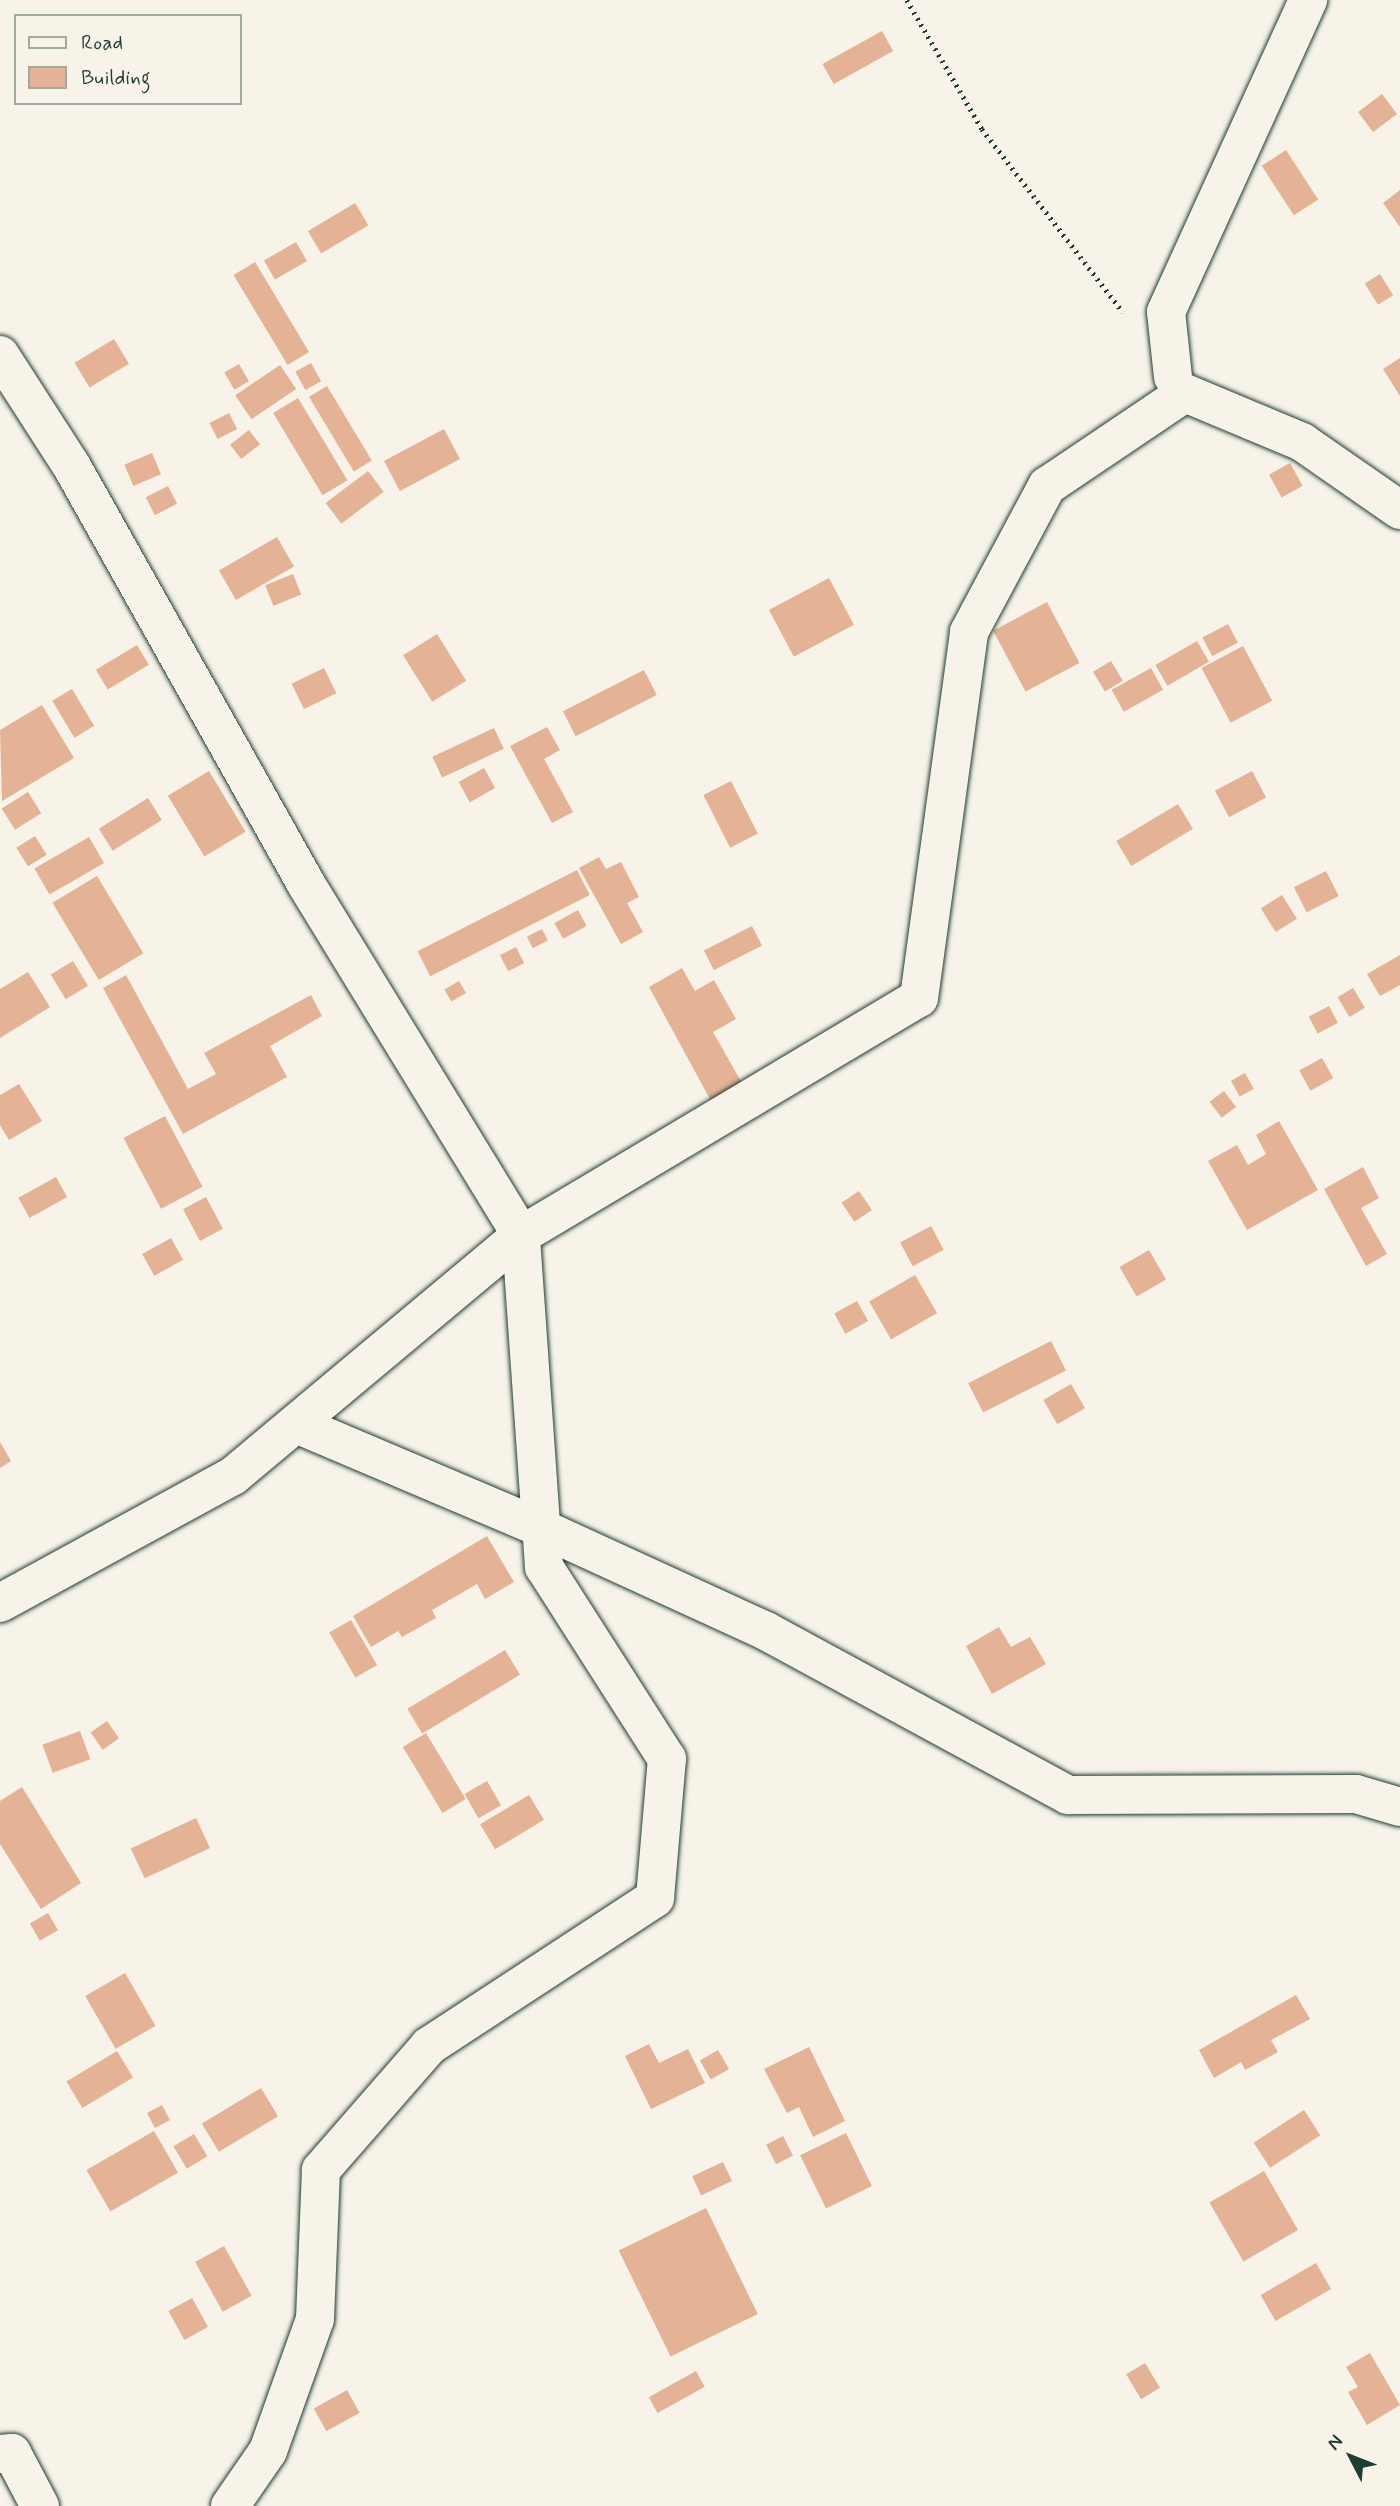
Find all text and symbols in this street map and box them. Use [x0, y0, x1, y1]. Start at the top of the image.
legend [14, 14, 242, 105]
text: Road [81, 29, 123, 57]
text: Building [81, 64, 151, 92]
north arrow [1316, 2422, 1386, 2492]
text: N [1321, 2430, 1349, 2456]

